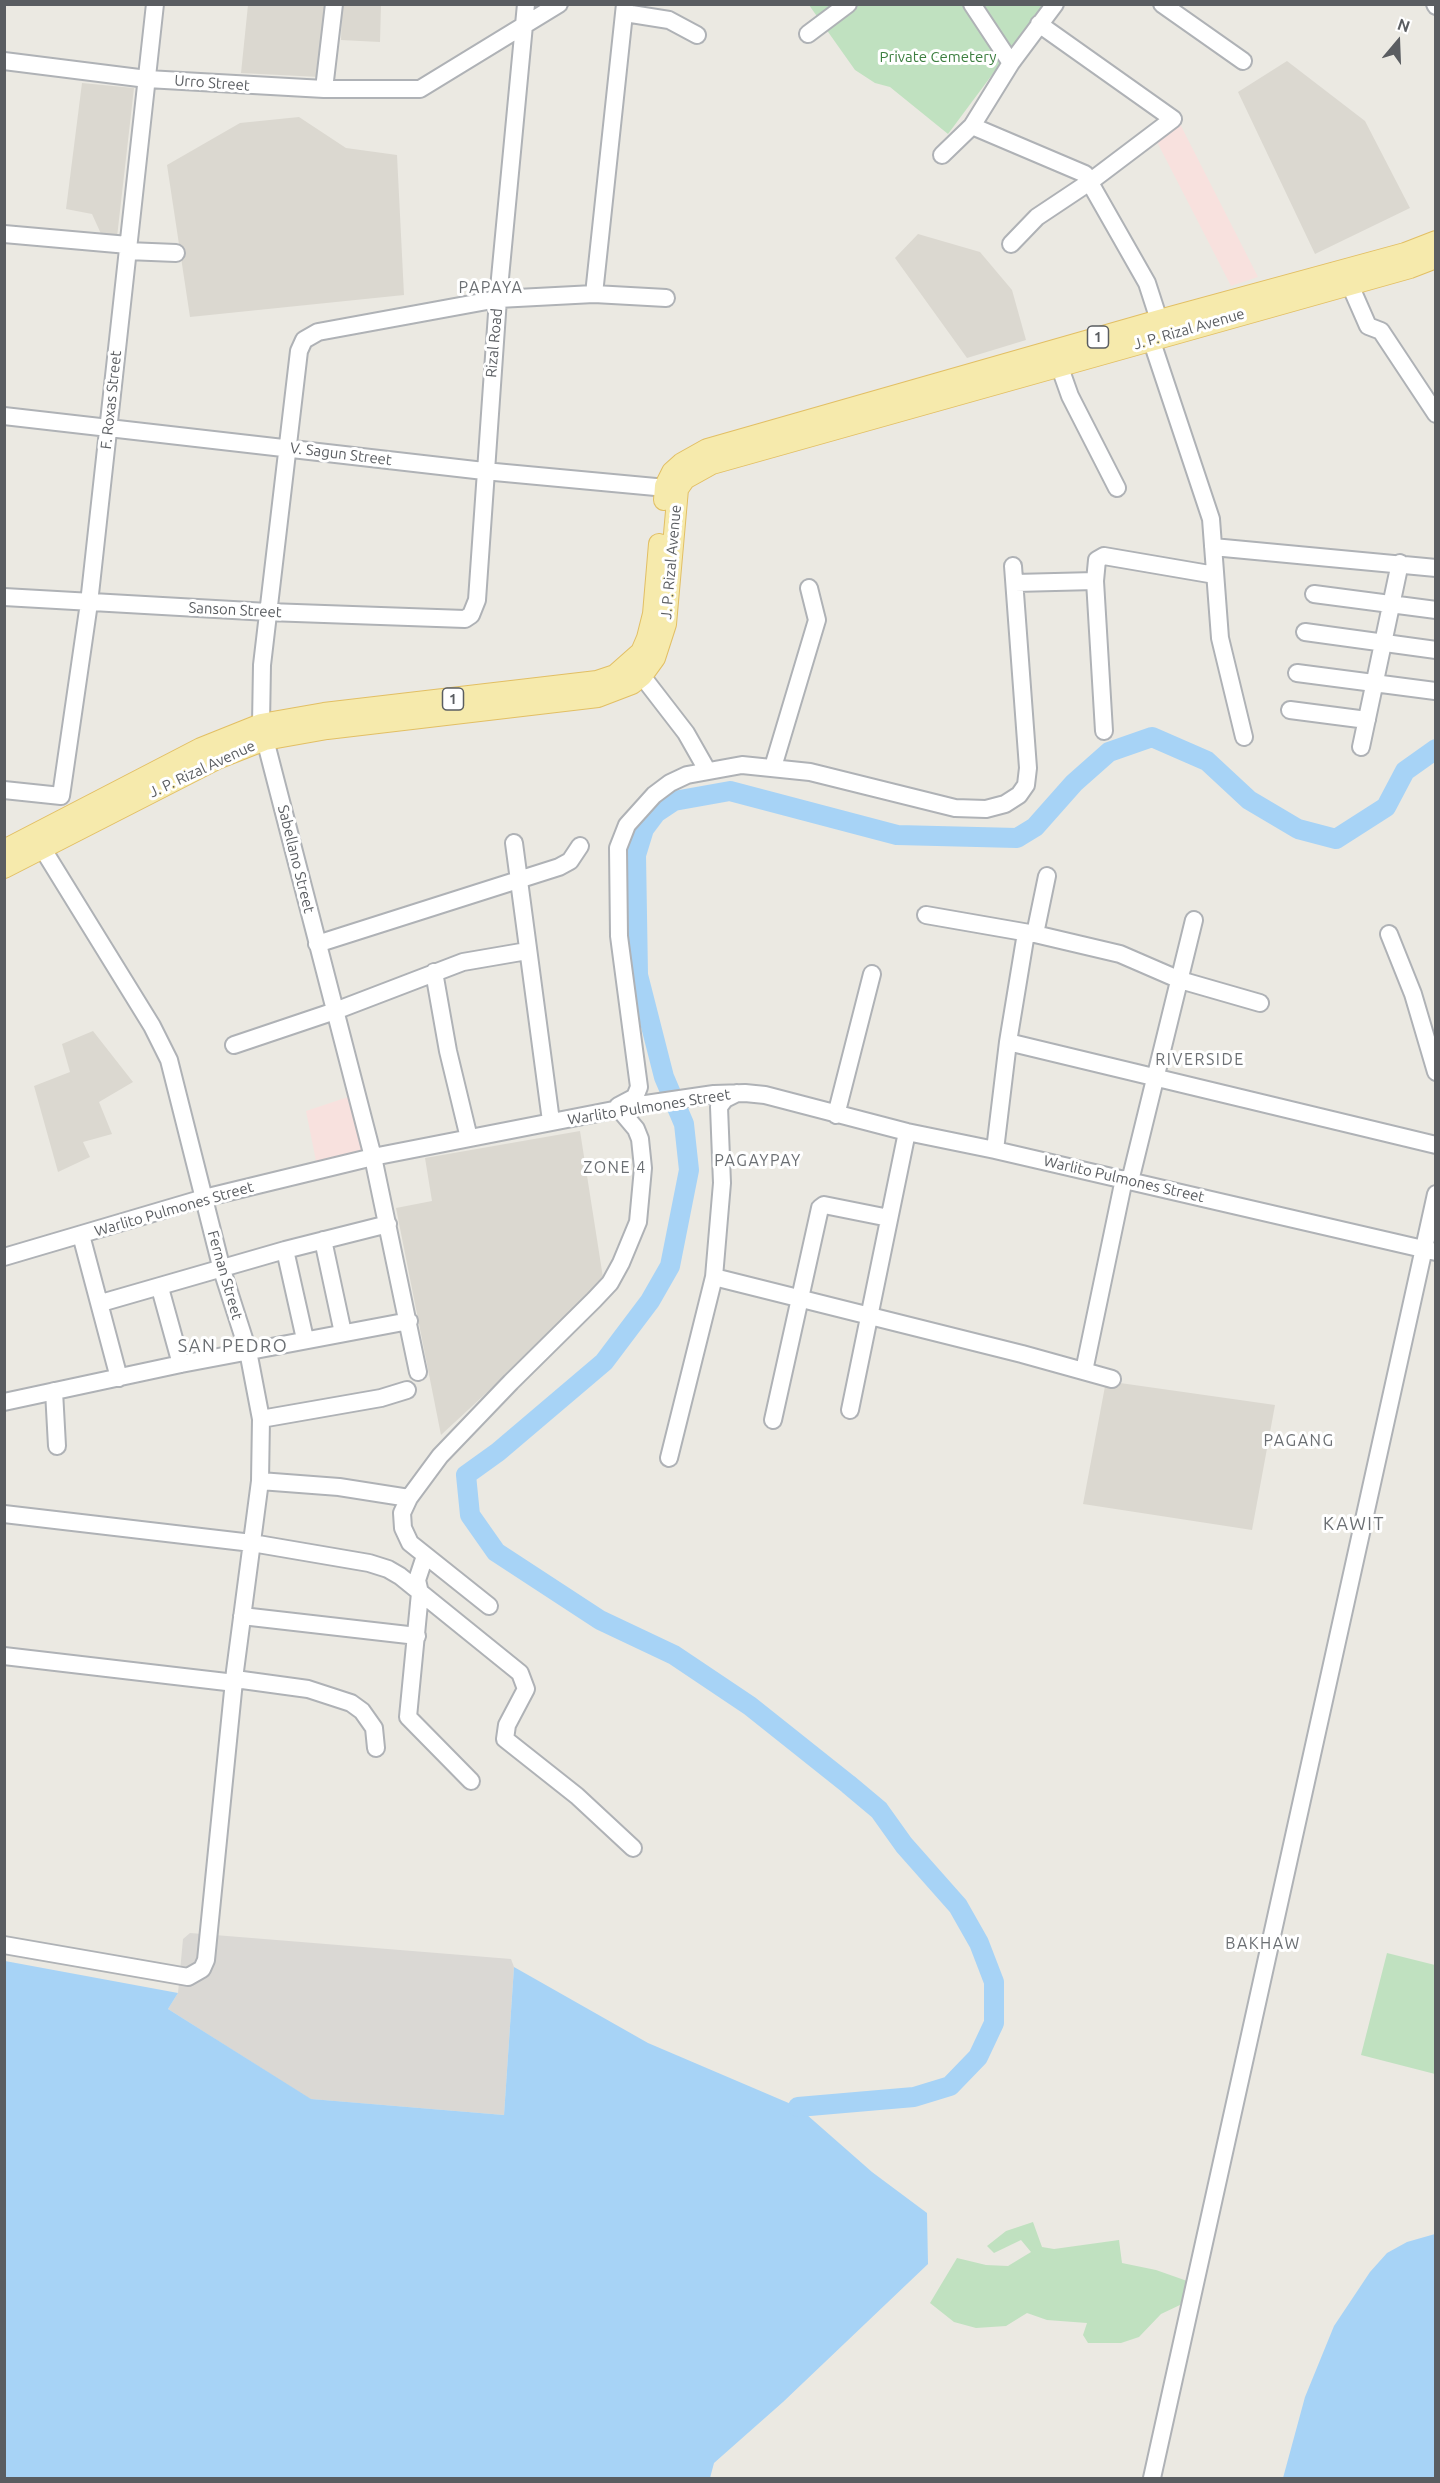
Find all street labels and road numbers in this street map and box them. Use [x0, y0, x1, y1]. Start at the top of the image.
street label: Urro Street [174, 71, 250, 95]
street label: J. P. Rizal Avenue [1131, 305, 1247, 353]
street label: Rizal Road [482, 308, 506, 378]
road number: 1 [1088, 326, 1108, 348]
street label: F. Roxas Street [97, 350, 125, 450]
street label: V. Sagun Street [289, 439, 393, 469]
street label: J. P. Rizal Avenue [657, 504, 685, 620]
street label: Sanson Street [188, 599, 282, 621]
road number: 1 [442, 688, 464, 710]
street label: J. P. Rizal Avenue [146, 737, 258, 801]
street label: Sabellano Street [274, 803, 318, 915]
street label: Warlito Pulmones Street [566, 1085, 732, 1129]
street label: Warlito Pulmones Street [1042, 1152, 1206, 1206]
street label: Warlito Pulmones Street [92, 1178, 256, 1240]
street label: Fernan Street [204, 1228, 246, 1322]

